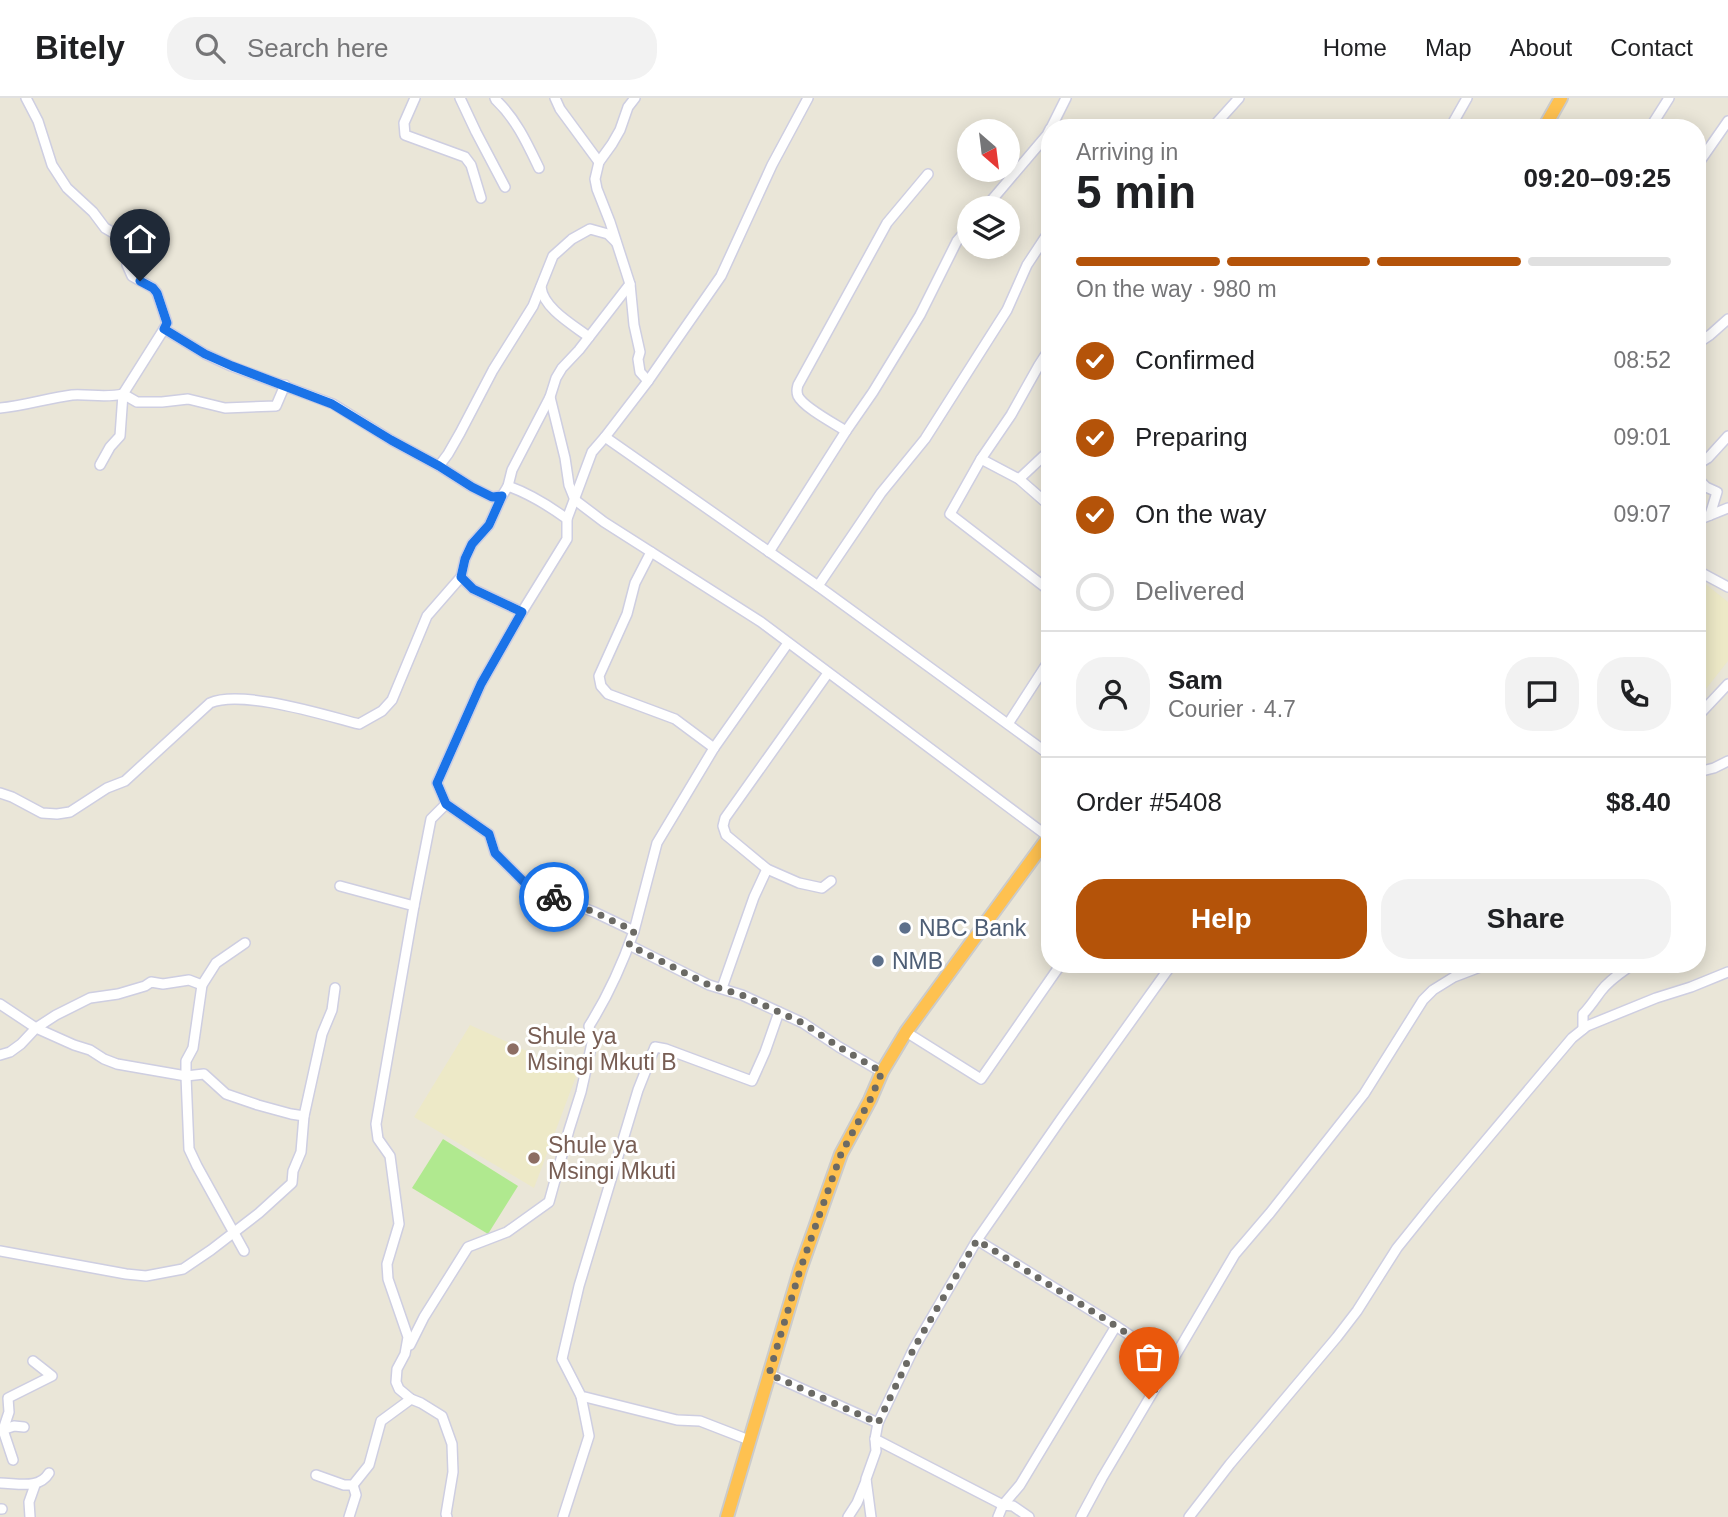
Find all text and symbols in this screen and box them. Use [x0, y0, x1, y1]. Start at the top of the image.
search box [167, 17, 657, 80]
text: Bitely [35, 29, 125, 66]
icon: search [191, 29, 229, 67]
text: Search here [247, 33, 389, 63]
text: Home [1323, 34, 1387, 61]
text: Map [1425, 34, 1472, 61]
text: About [1510, 34, 1572, 61]
text: Contact [1610, 34, 1693, 61]
north arrow [957, 119, 1020, 182]
map controls [957, 119, 1020, 259]
text: Arriving in [1076, 139, 1178, 165]
text: 09:20–09:25 [1524, 163, 1671, 193]
text: 5 min [1076, 166, 1196, 218]
button: layers [957, 196, 1020, 259]
pin [110, 209, 170, 281]
icon: home [121, 220, 159, 258]
text: On the way · 980 m [1076, 276, 1277, 302]
icon: check [1076, 342, 1114, 380]
text: Confirmed [1135, 345, 1255, 375]
text: 08:52 [1613, 347, 1671, 373]
icon: check [1076, 419, 1114, 457]
text: Preparing [1135, 422, 1248, 452]
text: 09:01 [1613, 424, 1671, 450]
icon: check [1076, 496, 1114, 534]
text: On the way [1135, 499, 1267, 529]
text: 09:07 [1613, 501, 1671, 527]
text: Delivered [1135, 576, 1245, 606]
button: person [1076, 657, 1150, 731]
button: chat [1505, 657, 1579, 731]
button: phone [1597, 657, 1671, 731]
text: Sam [1168, 665, 1223, 695]
text: Courier · 4.7 [1168, 696, 1296, 722]
text: Order #5408 [1076, 787, 1222, 817]
text: $8.40 [1606, 787, 1671, 817]
courier [519, 862, 589, 932]
icon: bike [535, 878, 573, 916]
button: Help [1076, 879, 1367, 959]
button: Share [1381, 879, 1671, 959]
place label: NBC Bank [919, 915, 1027, 941]
marker: NBC Bank [897, 920, 913, 936]
place label: NMB [892, 948, 943, 974]
marker: NMB [870, 953, 886, 969]
place label: Shule ya Msingi Mkuti B [527, 1023, 677, 1075]
marker: Shule ya Msingi Mkuti B [505, 1041, 521, 1057]
place label: Shule ya Msingi Mkuti [548, 1132, 676, 1184]
marker: Shule ya Msingi Mkuti [526, 1150, 542, 1166]
pin [1119, 1327, 1179, 1399]
icon: bag [1130, 1338, 1168, 1376]

